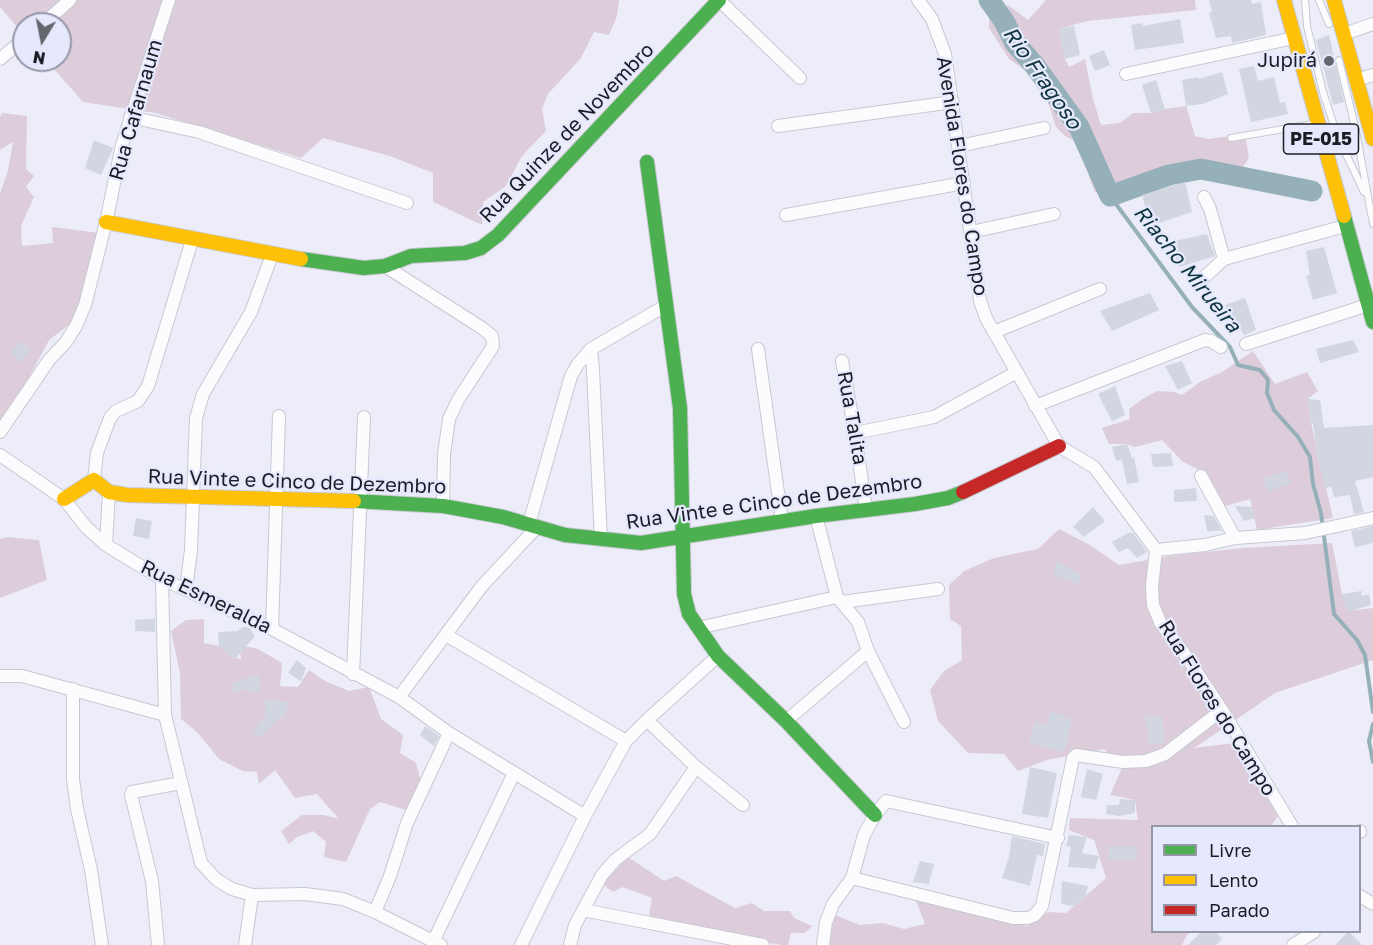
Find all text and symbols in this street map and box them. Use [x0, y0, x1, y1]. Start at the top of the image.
north arrow [12, 12, 72, 72]
water label: Rio Fragoso [997, 22, 1087, 134]
street label: Rua Cafarnaum [104, 37, 168, 183]
street label: Rua Quinze de Novembro [475, 38, 659, 228]
text: N [31, 47, 47, 69]
place label: Jupirá [1257, 49, 1317, 73]
marker: Jupirá [1322, 54, 1336, 68]
street label: Avenida Flores do Campo [931, 55, 993, 297]
road number: PE-015 [1284, 124, 1358, 154]
water label: Riacho Mirueira [1128, 200, 1246, 338]
street label: Rua Talita [832, 369, 872, 467]
street label: Rua Vinte e Cinco de Dezembro [147, 465, 447, 499]
street label: Rua Vinte e Cinco de Dezembro [624, 469, 924, 535]
street label: Rua Esmeralda [137, 555, 275, 639]
street label: Rua Flores do Campo [1153, 616, 1281, 800]
legend [1151, 825, 1361, 933]
text: Livre [1209, 839, 1251, 861]
text: Lento [1209, 869, 1258, 891]
text: Parado [1209, 899, 1270, 921]

